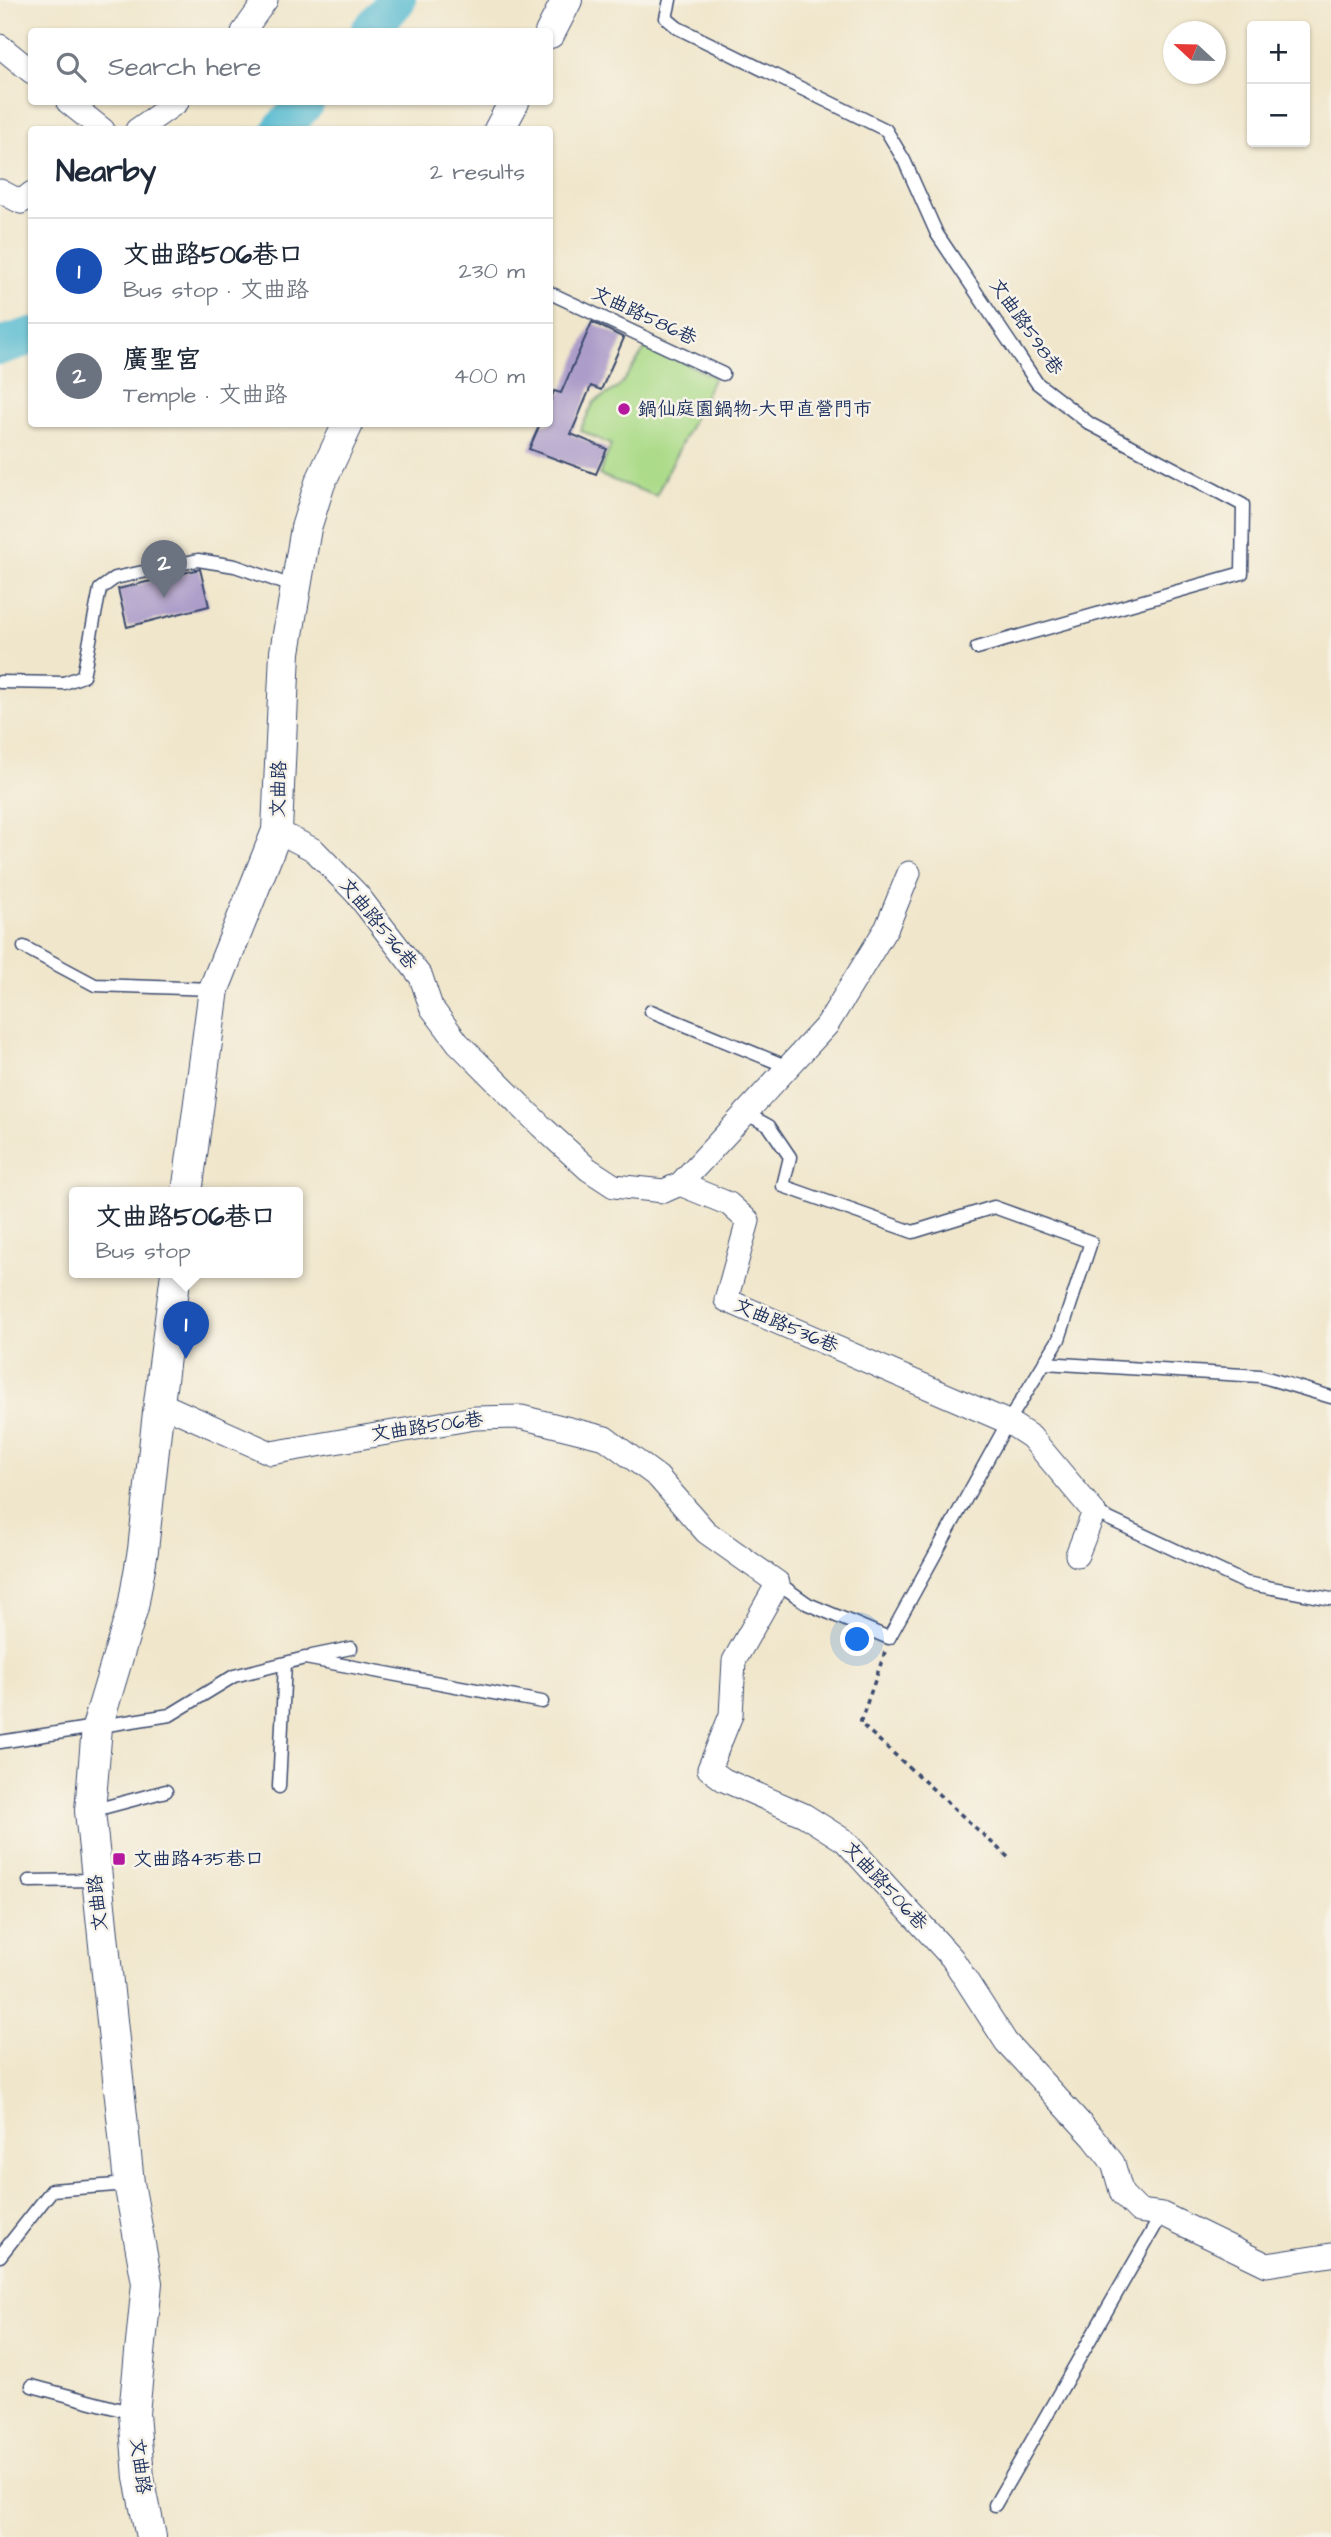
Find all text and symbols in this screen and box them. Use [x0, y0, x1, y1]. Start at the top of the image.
north arrow [1163, 21, 1226, 84]
map controls [1247, 21, 1310, 147]
button: + [1247, 21, 1310, 84]
search box [28, 28, 553, 105]
icon: search [52, 48, 90, 86]
text: Search here [108, 49, 261, 85]
button: − [1247, 84, 1310, 147]
text: Nearby [56, 151, 156, 193]
text: 2 results [430, 156, 525, 188]
text: 文曲路506巷口 [123, 237, 304, 273]
text: 1 [78, 255, 80, 287]
text: 230 m [459, 255, 525, 287]
street label: 文曲路598巷 [983, 273, 1069, 381]
text: Bus stop · 文曲路 [123, 274, 309, 306]
street label: 文曲路586巷 [587, 280, 701, 352]
text: 廣聖宮 [123, 342, 201, 378]
text: 2 [72, 360, 86, 392]
text: 400 m [453, 360, 525, 392]
text: Temple · 文曲路 [123, 379, 287, 411]
place label: 鍋仙庭園鍋物-大甲直營門市 [638, 396, 872, 423]
marker: 鍋仙庭園鍋物-大甲直營門市 [616, 401, 632, 417]
pin: 2 [141, 540, 187, 598]
street label: 文曲路 [265, 760, 293, 818]
street label: 文曲路536巷 [333, 872, 423, 976]
popup [69, 1187, 303, 1278]
text: 文曲路506巷口 [95, 1199, 277, 1235]
text: Bus stop [95, 1235, 191, 1267]
street label: 文曲路536巷 [730, 1292, 842, 1360]
pin: 1 [163, 1301, 209, 1359]
street label: 文曲路506巷 [369, 1406, 485, 1448]
your location [840, 1622, 874, 1656]
street label: 文曲路506巷 [836, 1835, 934, 1937]
place label: 文曲路435巷口 [133, 1846, 264, 1873]
marker: 文曲路435巷口 [111, 1851, 127, 1867]
street label: 文曲路 [82, 1873, 114, 1933]
street label: 文曲路 [123, 2436, 157, 2496]

